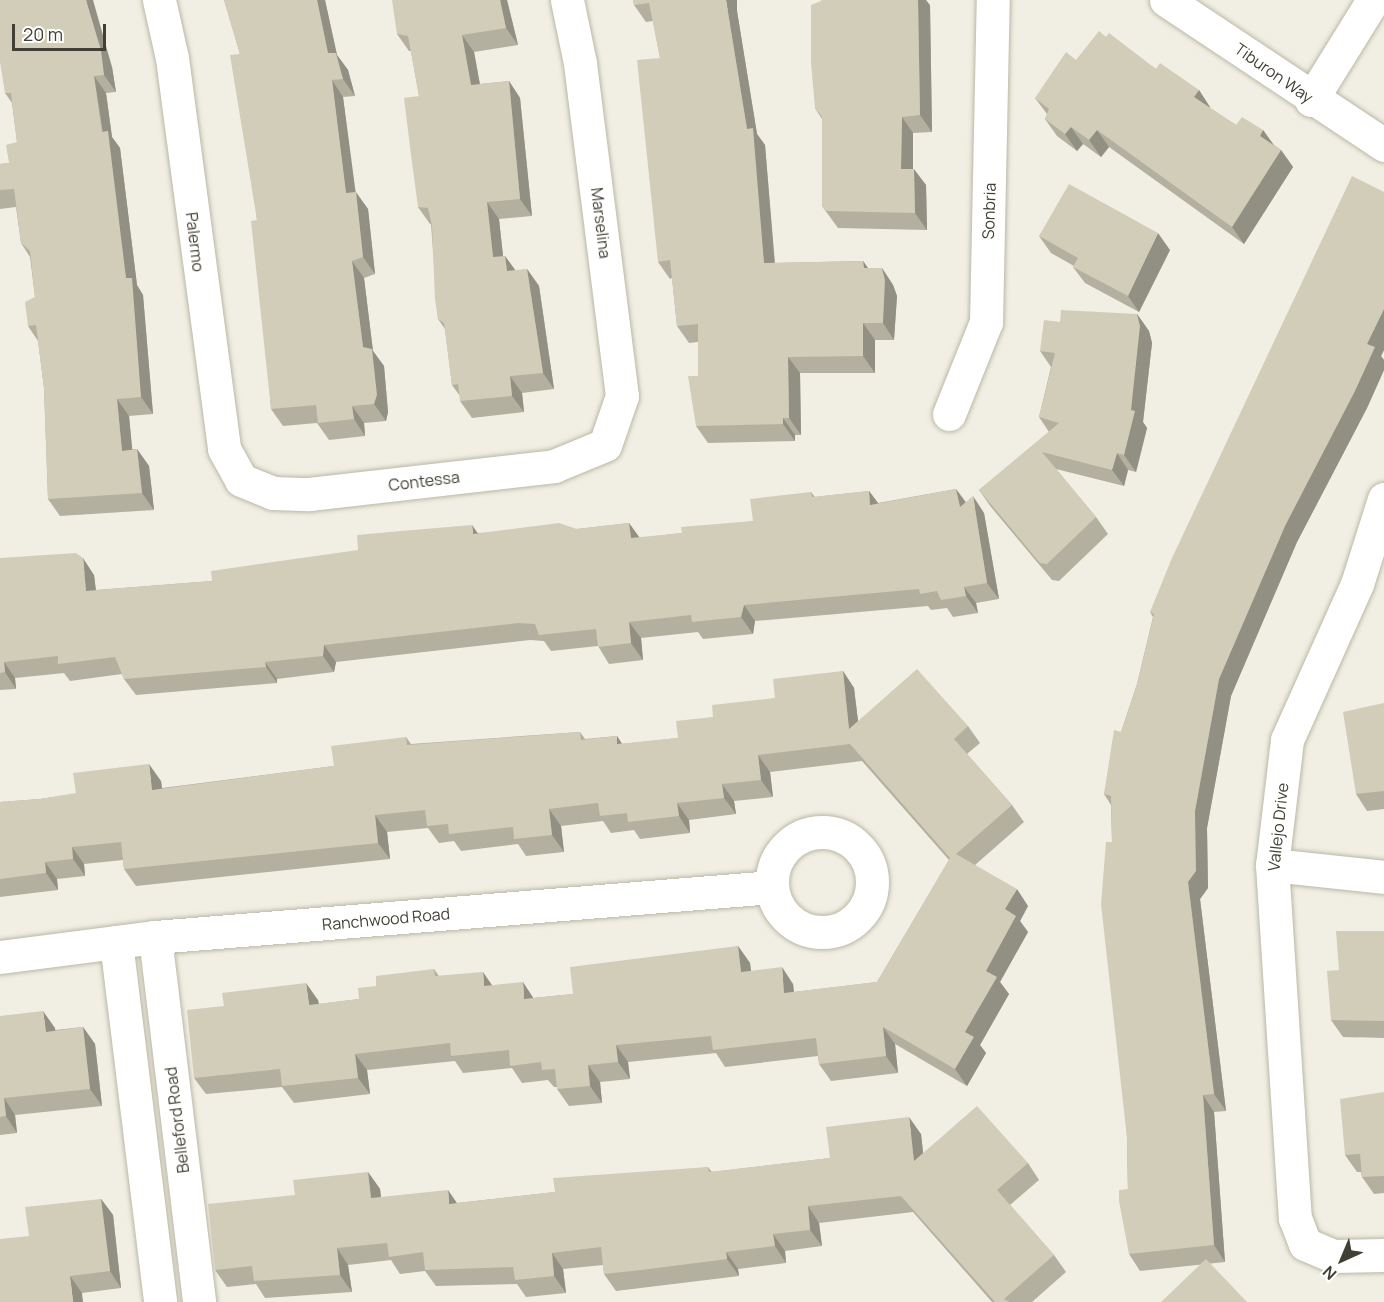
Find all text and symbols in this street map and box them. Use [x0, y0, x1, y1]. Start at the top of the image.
scale bar [15, 12, 110, 50]
text: 20 m [23, 22, 63, 46]
street label: Tiburon Way [1231, 39, 1317, 107]
street label: Sonbria [978, 182, 1000, 240]
street label: Marselina [587, 186, 615, 260]
street label: Palermo [182, 211, 208, 273]
street label: Contessa [387, 467, 461, 495]
street label: Vallejo Drive [1264, 782, 1292, 872]
street label: Ranchwood Road [321, 904, 451, 934]
street label: Belleford Road [161, 1066, 193, 1174]
north arrow [1312, 1230, 1372, 1290]
text: N [1318, 1261, 1341, 1285]

